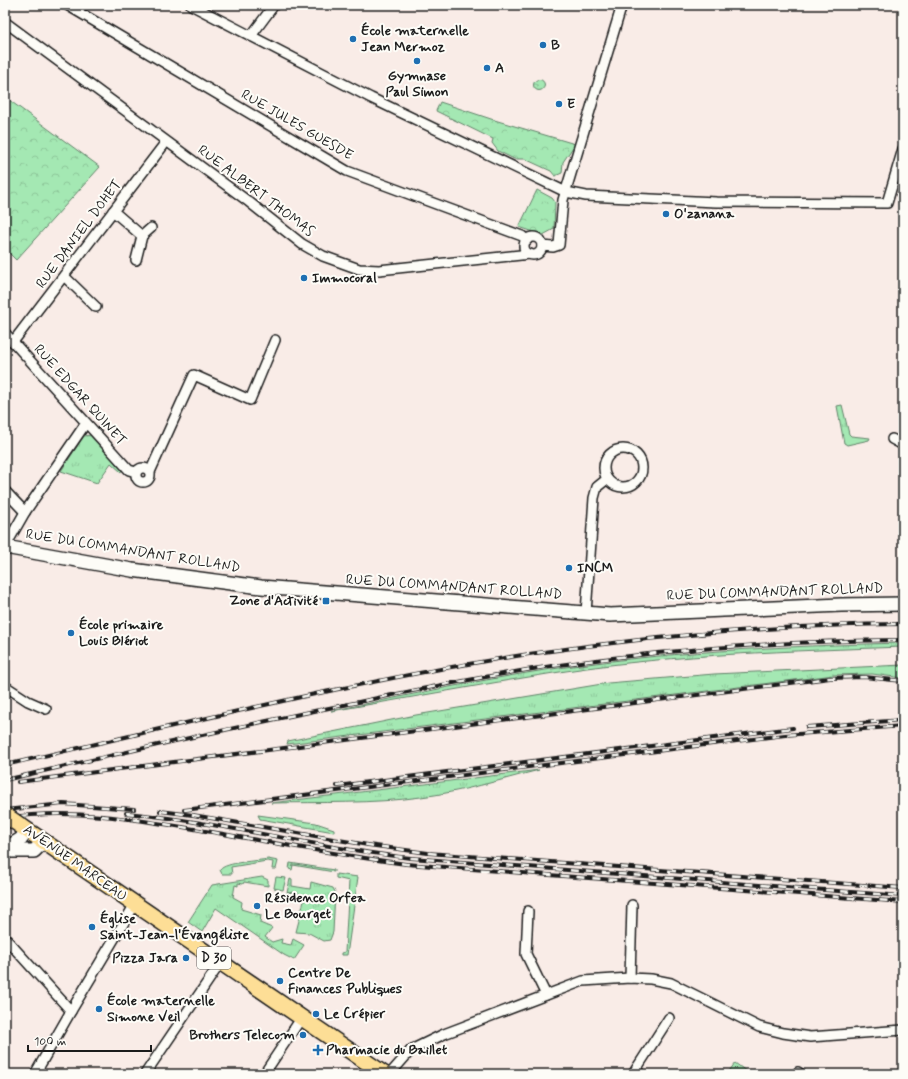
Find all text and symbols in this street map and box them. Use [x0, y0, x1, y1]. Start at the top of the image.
place label: École maternelle Jean Mermoz [361, 22, 469, 56]
marker: École maternelle Jean Mermoz [348, 34, 358, 44]
place label: B [551, 36, 560, 54]
marker: B [538, 40, 548, 50]
marker: Gymnase Paul Simon [412, 56, 422, 66]
place label: A [495, 59, 504, 77]
marker: A [482, 63, 492, 73]
place label: Gymnase Paul Simon [385, 67, 449, 101]
street label: RUE JULES GUESDE [238, 86, 356, 164]
place label: E [567, 95, 575, 113]
marker: E [554, 99, 564, 109]
street label: RUE ALBERT THOMAS [194, 141, 318, 241]
street label: RUE DANIEL DOHET [32, 176, 126, 292]
place label: O'zanana [674, 205, 735, 223]
marker: O'zanana [661, 209, 671, 219]
place label: Immocoral [312, 269, 377, 287]
marker: Immocoral [299, 273, 309, 283]
street label: RUE EDGAR QUINET [30, 341, 130, 449]
street label: RUE DU COMMANDANT ROLLAND [25, 525, 241, 577]
place label: INCM [577, 559, 613, 577]
marker: INCM [564, 563, 574, 573]
street label: RUE DU COMMANDANT ROLLAND [345, 570, 563, 604]
street label: RUE DU COMMANDANT ROLLAND [666, 579, 884, 605]
place label: Zone d'Activité [229, 592, 319, 610]
marker: Zone d'Activité [321, 596, 331, 606]
place label: École primaire Louis Blériot [79, 616, 164, 650]
marker: École primaire Louis Blériot [66, 628, 76, 638]
street label: AVENUE MARCEAU [20, 821, 130, 905]
place label: Résidence Orfea Le Bourget [265, 889, 366, 924]
marker: Résidence Orfea Le Bourget [252, 901, 262, 911]
place label: Église Saint-Jean-l'Évangéliste [100, 910, 249, 946]
marker: Église Saint-Jean-l'Évangéliste [87, 922, 97, 932]
road number: D 30 [197, 947, 231, 969]
place label: Pizza Jara [112, 949, 178, 967]
marker: Pizza Jara [181, 953, 191, 963]
place label: Centre De Finances Publiques [288, 964, 403, 998]
marker: Centre De Finances Publiques [275, 976, 285, 986]
place label: École maternelle Simone Veil [107, 992, 215, 1026]
marker: École maternelle Simone Veil [94, 1004, 104, 1014]
place label: Le Crépier [324, 1005, 386, 1023]
marker: Le Crépier [311, 1009, 321, 1019]
place label: Brothers Telecom [189, 1026, 295, 1044]
scale bar [28, 1027, 151, 1053]
marker: Brothers Telecom [298, 1030, 308, 1040]
text: 100 m [34, 1034, 66, 1050]
place label: Pharmacie du Baillet [326, 1041, 448, 1059]
marker: Pharmacie du Baillet [313, 1045, 323, 1055]

